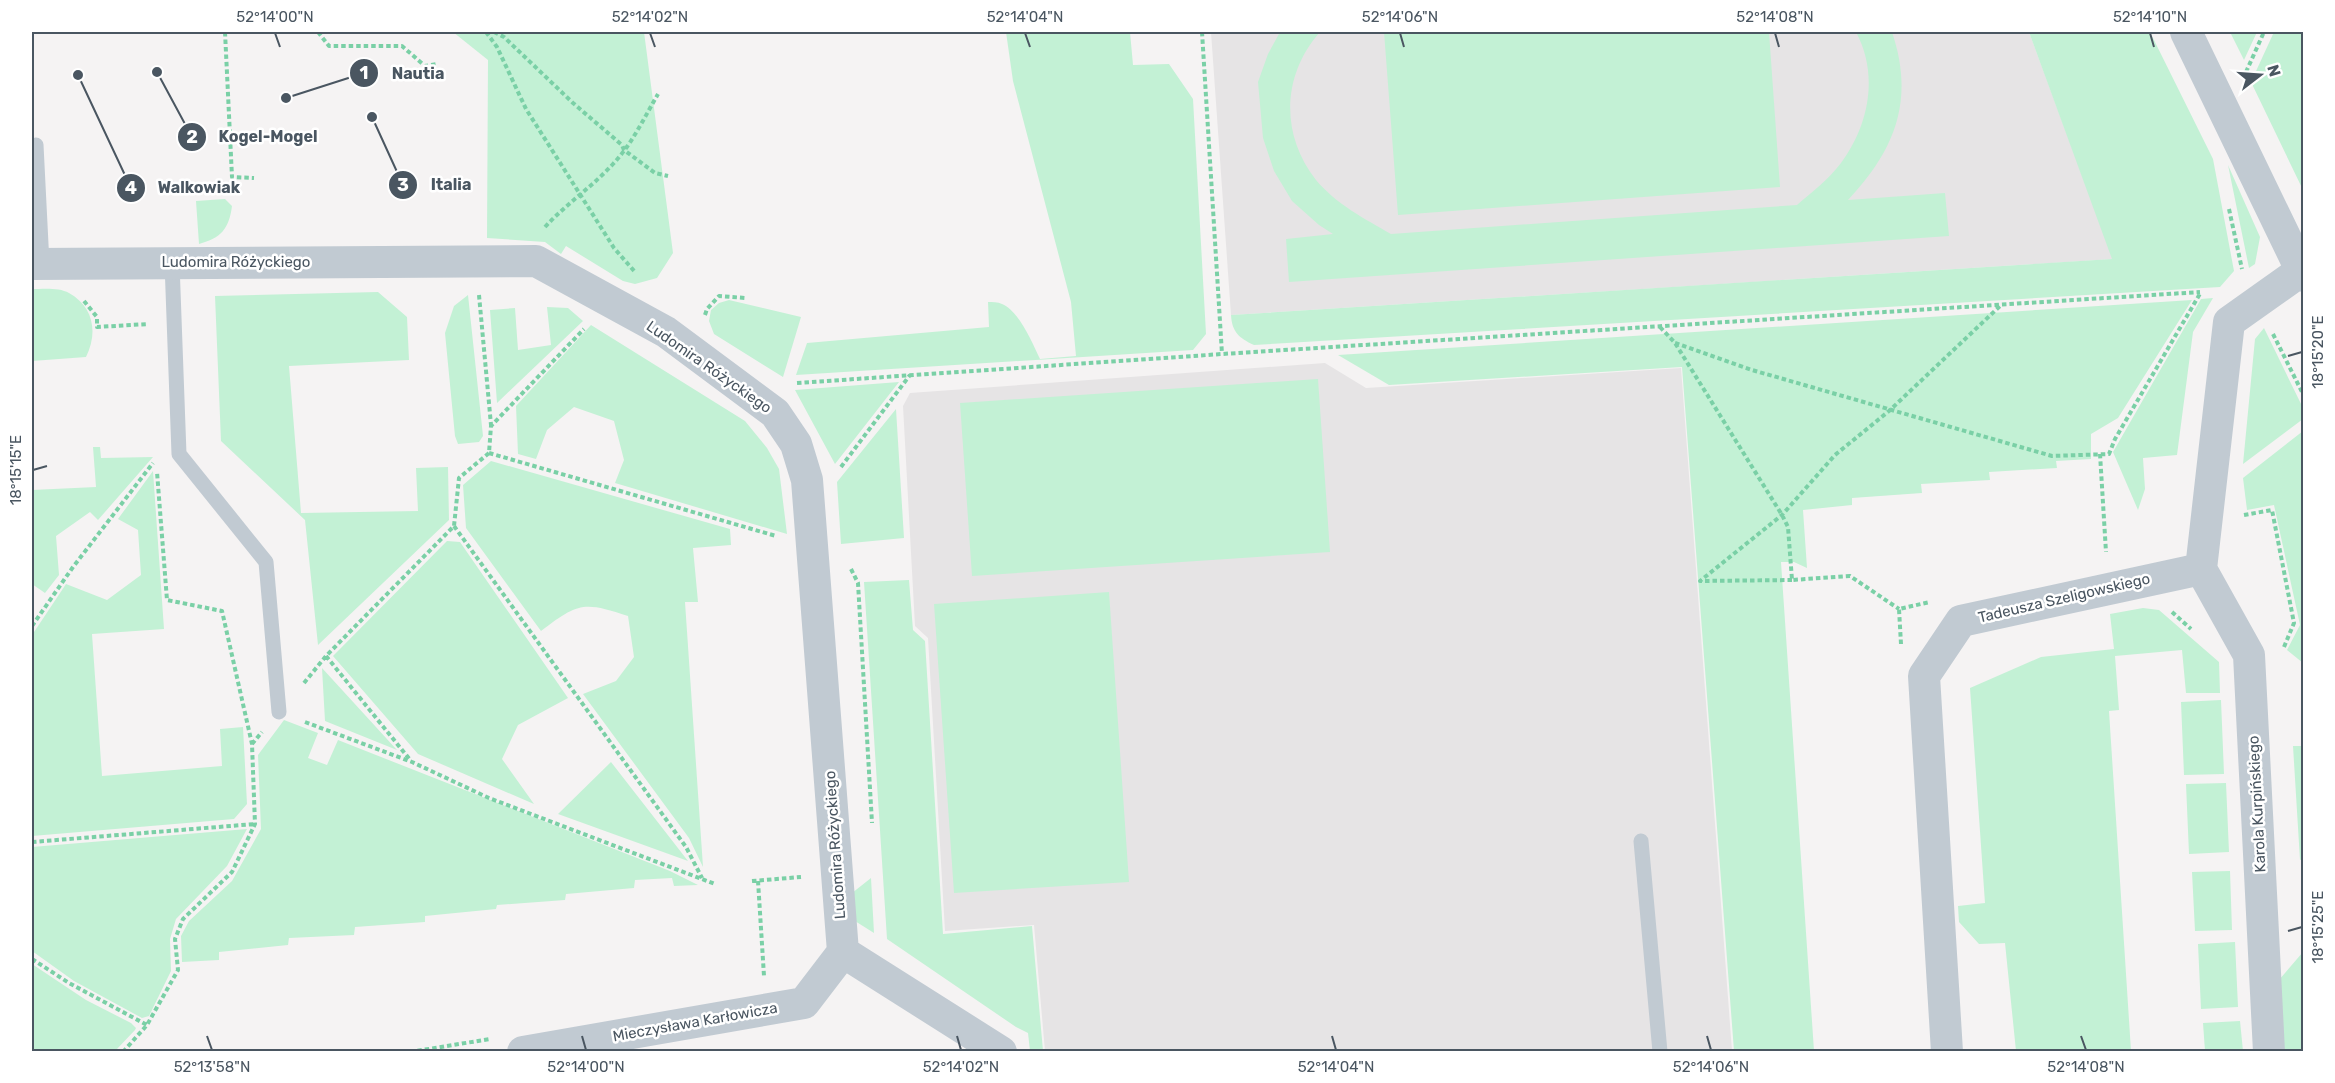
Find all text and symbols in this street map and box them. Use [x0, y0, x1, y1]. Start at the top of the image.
text: 52°14'00"N [236, 8, 314, 26]
text: 52°14'02"N [612, 8, 688, 26]
text: 52°14'04"N [987, 8, 1063, 26]
text: 52°14'06"N [1362, 8, 1438, 26]
text: 52°14'08"N [1736, 8, 1814, 26]
text: 52°14'10"N [2113, 8, 2187, 26]
north arrow [2230, 45, 2290, 105]
callout: Nautia [349, 56, 456, 90]
text: 1 [360, 62, 368, 84]
text: N [2263, 62, 2285, 79]
text: Nautia [392, 64, 444, 83]
callout: Kogel-Mogel [177, 120, 330, 154]
text: 2 [186, 126, 198, 148]
text: Kogel-Mogel [219, 127, 317, 146]
callout: Italia [388, 168, 483, 202]
callout: Walkowiak [116, 171, 252, 205]
text: 3 [397, 174, 409, 196]
text: Italia [431, 175, 471, 194]
text: 4 [125, 177, 137, 199]
text: Walkowiak [158, 178, 241, 197]
street label: Ludomira Różyckiego [162, 253, 310, 271]
text: 18°15'20"E [2309, 315, 2327, 389]
street label: Ludomira Różyckiego [643, 317, 775, 417]
text: 18°15'15"E [7, 435, 25, 505]
street label: Tadeusza Szeligowskiego [1976, 569, 2152, 627]
street label: Karola Kurpińskiego [2244, 735, 2270, 873]
street label: Ludomira Różyckiego [821, 770, 849, 920]
text: 18°15'25"E [2309, 891, 2327, 963]
street label: Mieczysława Karłowicza [611, 999, 779, 1045]
text: 52°13'58"N [174, 1058, 250, 1076]
text: 52°14'00"N [547, 1058, 625, 1076]
text: 52°14'02"N [923, 1058, 999, 1076]
text: 52°14'04"N [1298, 1058, 1374, 1076]
text: 52°14'06"N [1673, 1058, 1749, 1076]
text: 52°14'08"N [2047, 1058, 2125, 1076]

